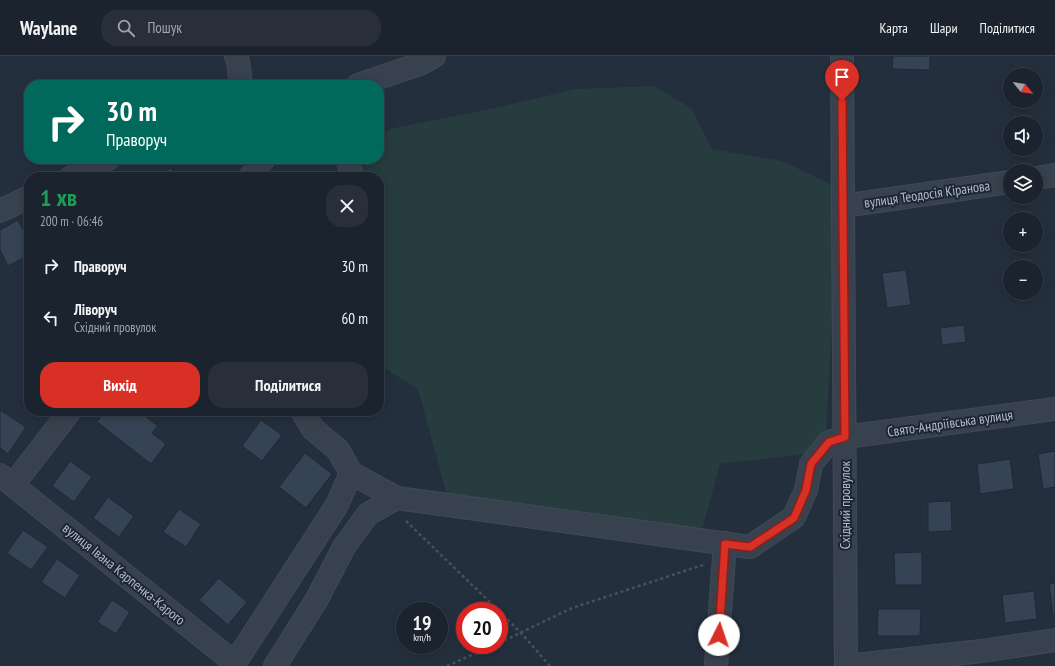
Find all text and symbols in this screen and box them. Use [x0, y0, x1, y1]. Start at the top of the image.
search box [101, 10, 381, 46]
text: Waylane [20, 16, 77, 40]
icon: search [115, 17, 137, 39]
text: Пошук [147, 18, 182, 37]
text: Карта [879, 19, 908, 37]
text: Шари [930, 19, 958, 37]
text: Поділитися [980, 19, 1035, 37]
pin [825, 60, 859, 101]
icon: arrive [831, 66, 853, 88]
north arrow [1003, 68, 1043, 108]
map controls [1003, 68, 1043, 300]
text: 30 m [106, 92, 157, 129]
icon: right [40, 96, 92, 148]
button: sound [1003, 116, 1043, 156]
text: Праворуч [106, 128, 167, 151]
button: layers [1003, 164, 1043, 204]
street label: вулиця Теодосія Кіранова [863, 176, 991, 212]
text: 1 хв [40, 182, 77, 213]
button: close [326, 185, 368, 227]
button: + [1003, 212, 1043, 252]
text: 200 m · 06:46 [40, 213, 103, 230]
icon: right [40, 255, 62, 277]
text: Праворуч [74, 257, 127, 276]
text: 30 m [342, 257, 368, 276]
button: − [1003, 260, 1043, 300]
text: Ліворуч [74, 300, 117, 319]
icon: left [40, 307, 62, 329]
text: 60 m [342, 309, 368, 328]
text: Східний провулок [74, 319, 156, 336]
button: Вихід [40, 362, 200, 408]
button: Поділитися [208, 362, 368, 408]
street label: Свято-Андріївська вулиця [886, 405, 1014, 441]
street label: Східний провулок [836, 460, 854, 549]
street label: вулиця Івана Карпенка-Карого [59, 519, 189, 629]
speed limit sign: 20 [456, 602, 508, 654]
text: 19 [412, 610, 432, 636]
position arrow [698, 614, 740, 656]
text: km/h [413, 631, 431, 644]

